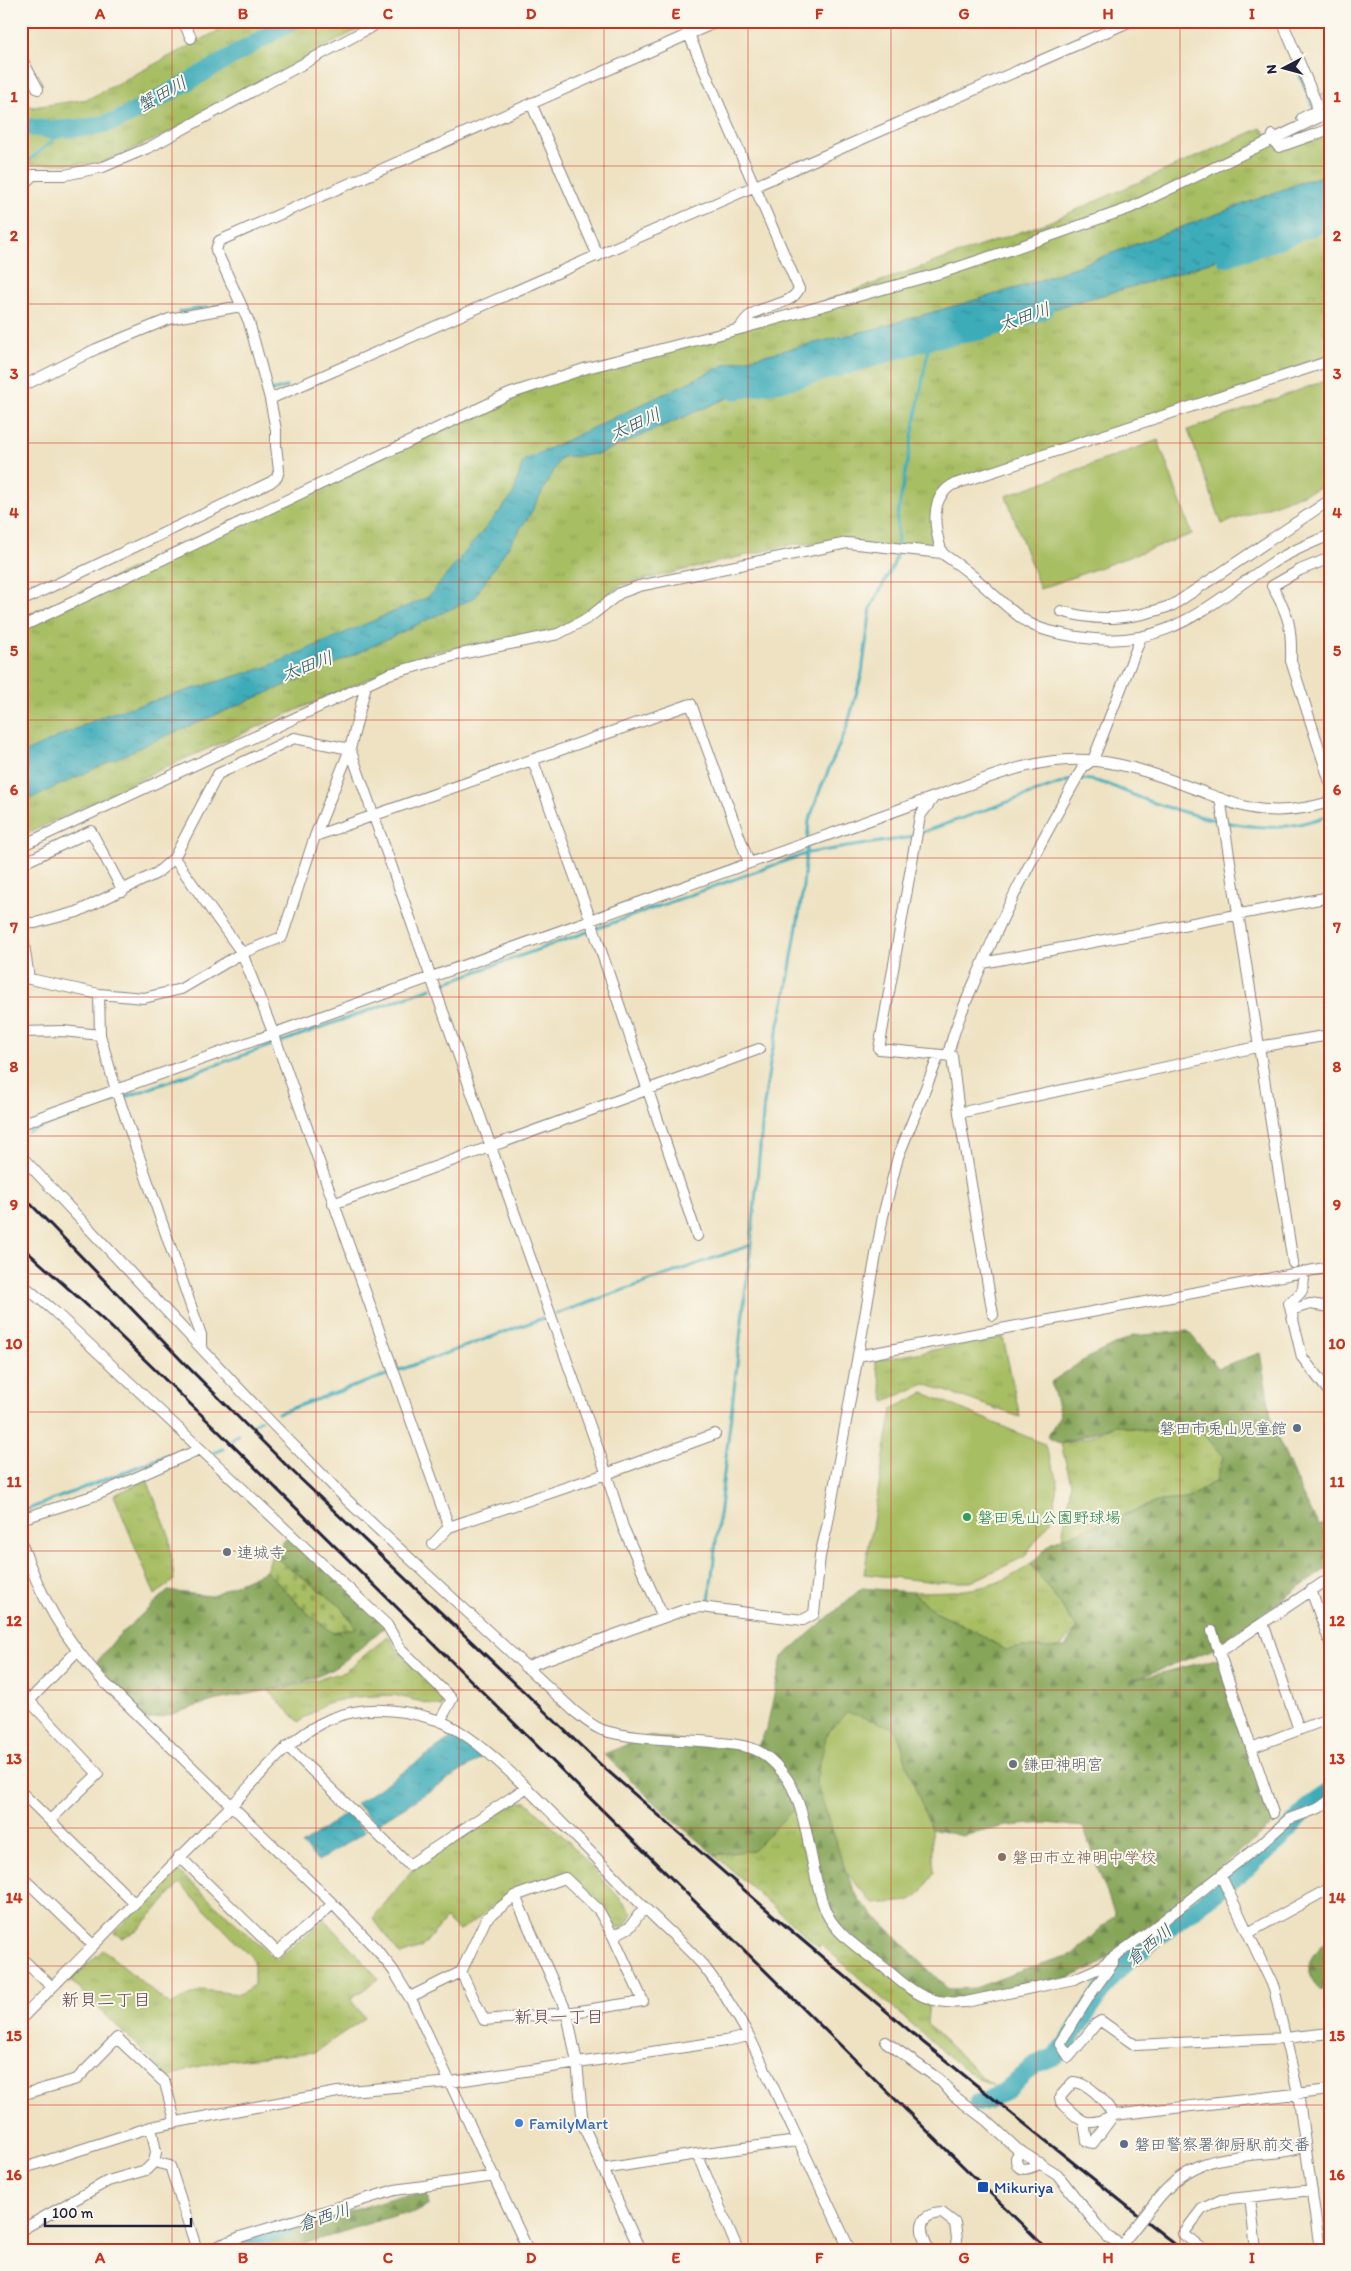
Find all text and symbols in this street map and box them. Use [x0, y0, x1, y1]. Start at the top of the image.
text: A [94, 4, 106, 23]
text: B [238, 4, 249, 23]
text: C [383, 4, 394, 23]
text: D [526, 4, 537, 23]
text: E [672, 4, 681, 23]
text: F [815, 4, 824, 23]
text: G [958, 4, 970, 23]
text: H [1102, 4, 1114, 23]
text: I [1249, 4, 1255, 23]
north arrow [1258, 42, 1308, 92]
text: N [1263, 64, 1281, 75]
water label: 蟹田川 [133, 71, 191, 117]
text: 1 [10, 87, 18, 106]
text: 1 [1333, 87, 1341, 106]
text: 2 [10, 226, 19, 245]
text: 2 [1333, 226, 1342, 245]
water label: 太田川 [995, 298, 1053, 336]
text: 3 [10, 364, 19, 383]
text: 3 [1333, 364, 1342, 383]
water label: 太田川 [606, 403, 664, 445]
text: 4 [9, 503, 19, 522]
text: 4 [1332, 503, 1342, 522]
text: 5 [10, 641, 19, 660]
text: 5 [1333, 641, 1342, 660]
water label: 太田川 [278, 646, 336, 686]
text: 6 [10, 780, 19, 799]
text: 6 [1333, 780, 1342, 799]
text: 7 [9, 918, 18, 937]
text: 7 [1332, 918, 1341, 937]
text: 8 [10, 1057, 19, 1076]
text: 8 [1333, 1057, 1342, 1076]
text: 9 [10, 1195, 18, 1214]
text: 9 [1333, 1195, 1341, 1214]
text: 10 [5, 1334, 23, 1353]
text: 10 [1328, 1334, 1346, 1353]
place label: 磐田市兎山児童館 [1159, 1419, 1287, 1438]
marker: 磐田市兎山児童館 [1291, 1422, 1303, 1434]
text: 11 [7, 1472, 22, 1491]
text: 11 [1330, 1472, 1345, 1491]
place label: 磐田兎山公園野球場 [977, 1508, 1121, 1527]
marker: 磐田兎山公園野球場 [961, 1511, 973, 1523]
place label: 連城寺 [237, 1543, 285, 1562]
marker: 連城寺 [221, 1546, 233, 1558]
text: 12 [6, 1611, 23, 1630]
text: 12 [1329, 1611, 1346, 1630]
text: 13 [6, 1749, 22, 1768]
text: 13 [1329, 1749, 1345, 1768]
place label: 鎌田神明宮 [1023, 1755, 1103, 1774]
marker: 鎌田神明宮 [1007, 1758, 1019, 1770]
place label: 磐田市立神明中学校 [1012, 1848, 1156, 1867]
marker: 磐田市立神明中学校 [996, 1851, 1008, 1863]
text: 14 [5, 1888, 23, 1907]
text: 14 [1328, 1888, 1346, 1907]
water label: 倉西川 [1121, 1919, 1177, 1971]
district label: 新貝二丁目 [61, 1989, 151, 2011]
district label: 新貝一丁目 [514, 2006, 604, 2028]
text: 15 [6, 2026, 23, 2045]
text: 15 [1329, 2026, 1346, 2045]
place label: FamilyMart [529, 2114, 608, 2133]
marker: FamilyMart [513, 2117, 525, 2129]
place label: 磐田警察署御厨駅前交番 [1134, 2135, 1310, 2154]
marker: 磐田警察署御厨駅前交番 [1118, 2138, 1130, 2150]
text: 16 [6, 2165, 22, 2184]
text: 16 [1329, 2165, 1345, 2184]
place label: Mikuriya [994, 2178, 1054, 2197]
marker: Mikuriya [976, 2180, 990, 2194]
scale bar [45, 2196, 191, 2228]
water label: 倉西川 [295, 2198, 353, 2236]
text: 100 m [52, 2204, 94, 2222]
text: A [94, 2248, 106, 2267]
text: B [238, 2248, 249, 2267]
text: C [383, 2248, 394, 2267]
text: D [526, 2248, 537, 2267]
text: E [672, 2248, 681, 2267]
text: F [815, 2248, 824, 2267]
text: G [958, 2248, 970, 2267]
text: H [1102, 2248, 1114, 2267]
text: I [1249, 2248, 1255, 2267]

